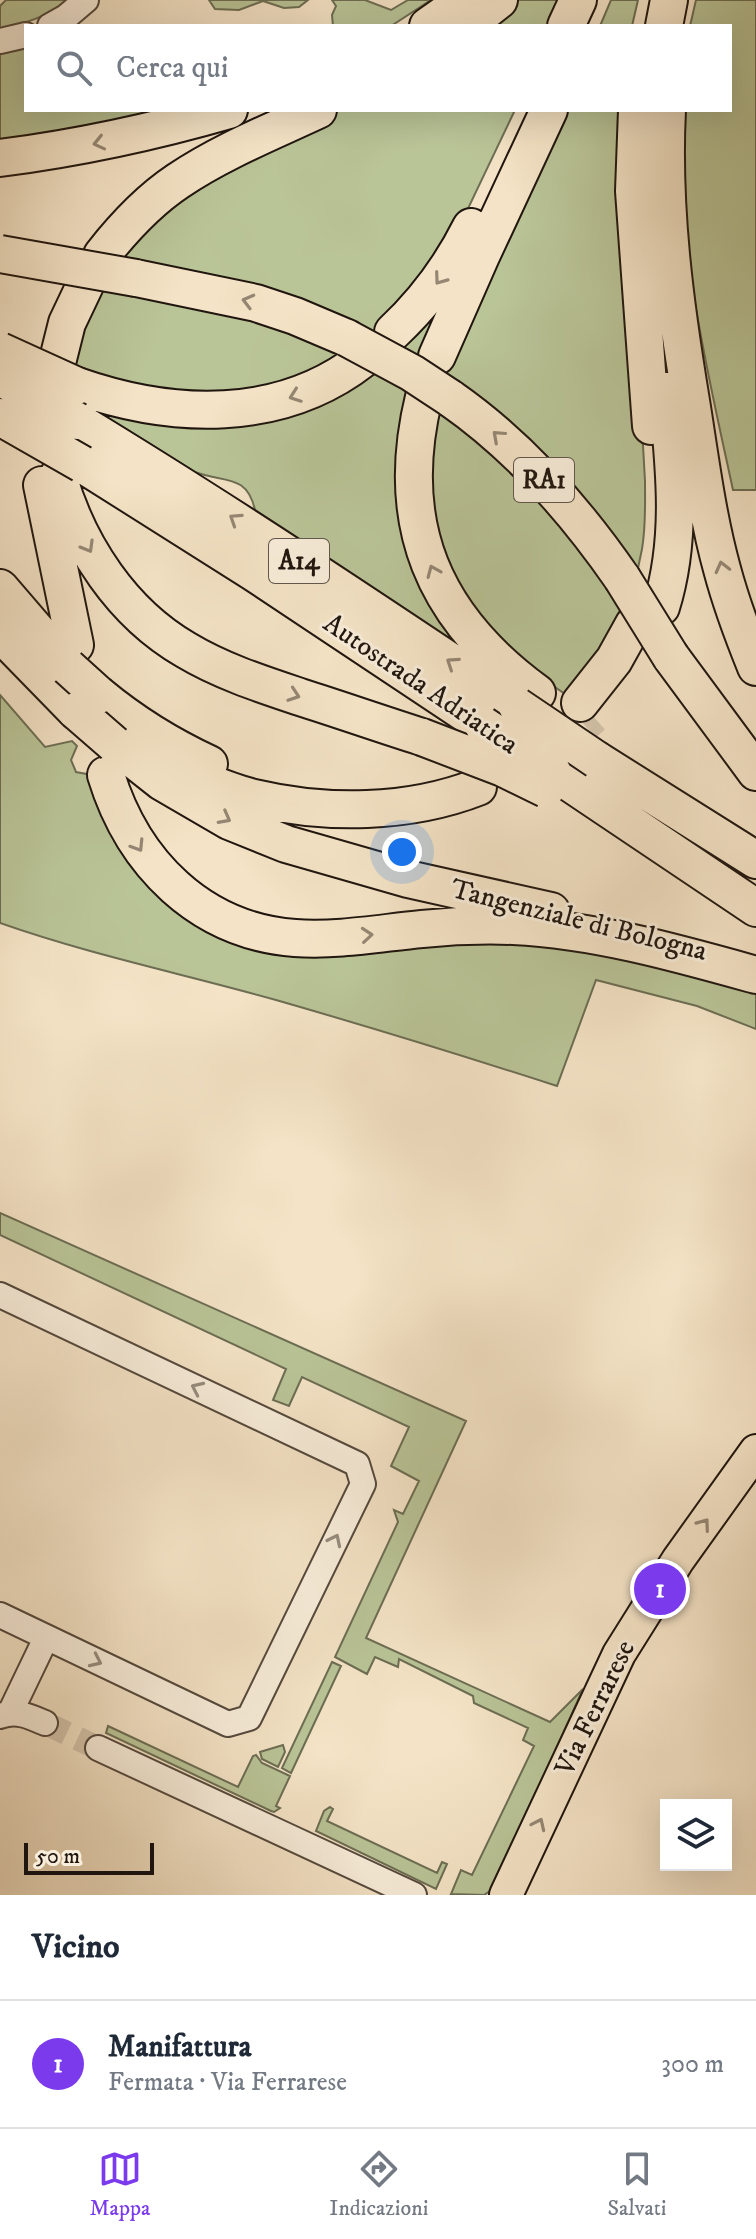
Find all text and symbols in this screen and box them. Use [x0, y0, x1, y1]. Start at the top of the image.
search box [24, 24, 732, 112]
icon: search [52, 46, 96, 90]
text: Cerca qui [116, 50, 229, 87]
one-way arrow [92, 134, 106, 151]
one-way arrow [435, 270, 450, 285]
one-way arrow [242, 294, 256, 310]
one-way arrow [288, 386, 302, 402]
one-way arrow [492, 431, 507, 445]
road number: RA1 [514, 458, 574, 502]
one-way arrow [230, 514, 244, 529]
one-way arrow [79, 539, 94, 554]
road number: A14 [269, 539, 329, 583]
one-way arrow [714, 561, 731, 575]
one-way arrow [427, 565, 443, 580]
street label: Autostrada Adriatica [317, 606, 525, 762]
one-way arrow [447, 657, 461, 672]
one-way arrow [286, 685, 300, 701]
one-way arrow [216, 809, 231, 824]
your location [382, 832, 422, 872]
one-way arrow [129, 837, 144, 852]
street label: Tangenziale di Bologna [447, 871, 711, 969]
one-way arrow [361, 927, 374, 944]
one-way arrow [190, 1382, 205, 1398]
one-way arrow [695, 1518, 709, 1532]
one-way arrow [326, 1533, 341, 1548]
pin: 1 [634, 1559, 686, 1619]
street label: Via Ferrarese [547, 1635, 643, 1782]
one-way arrow [87, 1651, 102, 1667]
map controls [660, 1799, 732, 1871]
button: layers [660, 1799, 732, 1871]
one-way arrow [529, 1818, 545, 1833]
scale bar [24, 1839, 154, 1875]
text: 50 m [36, 1843, 80, 1870]
text: Vicino [32, 1926, 120, 1968]
text: Manifattura [108, 2029, 251, 2066]
text: 1 [53, 2048, 63, 2081]
text: 300 m [661, 2048, 724, 2081]
text: Fermata · Via Ferrarese [108, 2066, 347, 2099]
tab: Mappa [89, 2147, 150, 2222]
tab: Indicazioni [329, 2147, 428, 2222]
tab: Salvati [607, 2147, 666, 2222]

